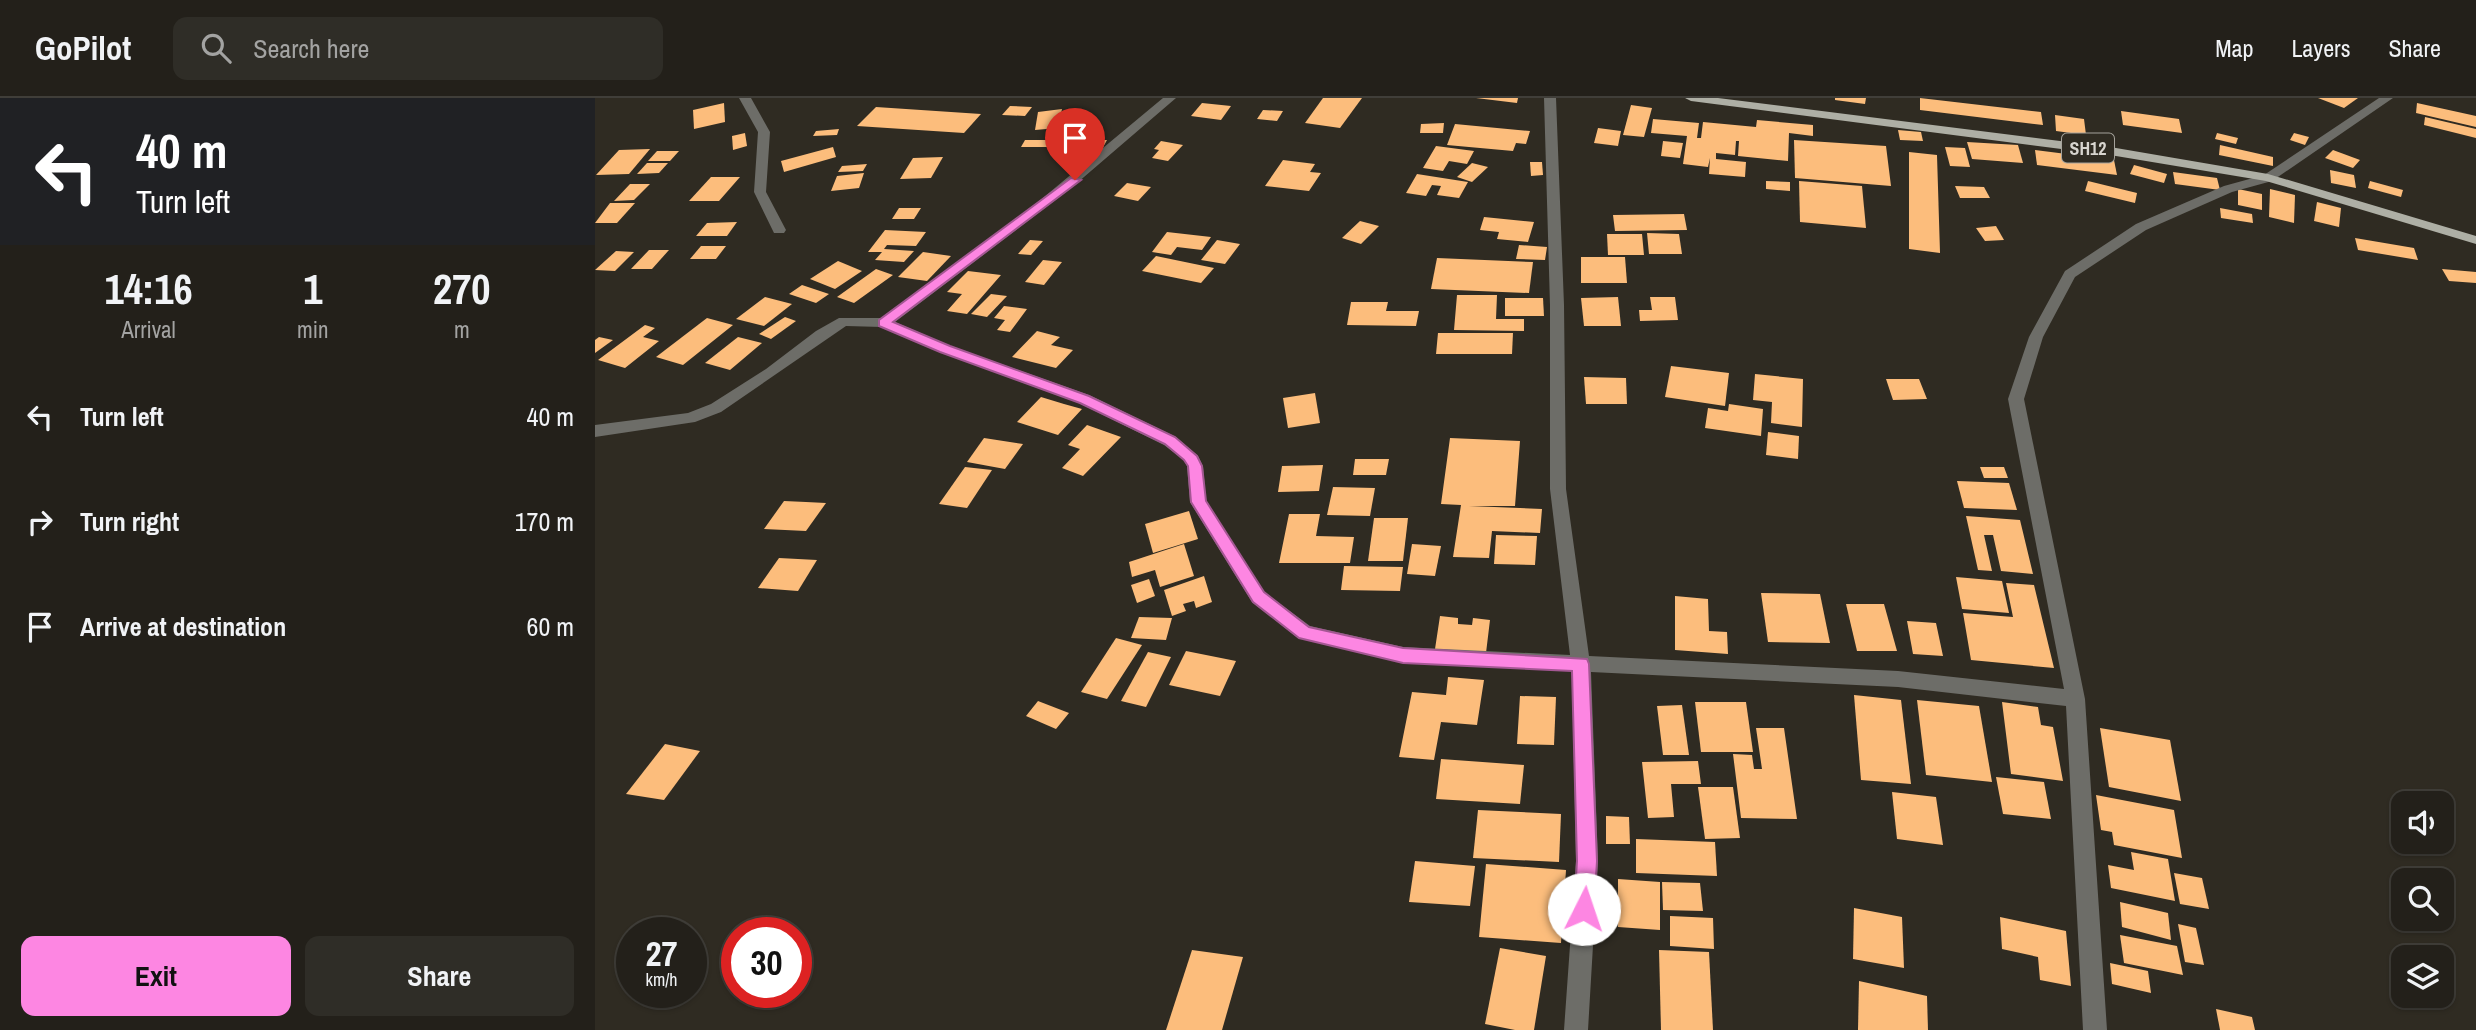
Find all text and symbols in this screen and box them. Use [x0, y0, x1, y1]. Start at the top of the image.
search box [173, 17, 663, 80]
text: GoPilot [35, 26, 131, 70]
icon: search [197, 29, 235, 67]
text: Search here [253, 31, 369, 66]
text: Map [2215, 32, 2253, 64]
text: Layers [2291, 32, 2350, 64]
text: Share [2388, 32, 2441, 64]
pin [1045, 108, 1105, 180]
text: 40 m [136, 117, 228, 183]
icon: arrive [1056, 119, 1094, 157]
icon: left [21, 126, 112, 217]
road number: SH12 [2062, 134, 2114, 162]
text: Turn left [136, 180, 230, 223]
text: 14:16 [105, 261, 193, 317]
text: 1 [303, 261, 322, 317]
text: 270 [433, 261, 491, 317]
text: Arrival [121, 314, 176, 345]
text: min [297, 314, 329, 345]
text: m [454, 314, 470, 345]
icon: left [21, 398, 59, 436]
text: Turn left [80, 399, 164, 434]
text: 40 m [527, 399, 574, 434]
icon: right [21, 503, 59, 541]
text: Turn right [80, 504, 179, 539]
text: 170 m [515, 504, 574, 539]
icon: arrive [21, 608, 59, 646]
text: Arrive at destination [80, 609, 286, 644]
text: 60 m [527, 609, 574, 644]
map controls [2391, 791, 2454, 1008]
button: sound [2391, 791, 2454, 854]
button: search [2391, 868, 2454, 931]
position arrow [1547, 872, 1621, 946]
speed limit sign: 30 [721, 917, 812, 1008]
text: 27 [646, 930, 677, 977]
button: Exit [21, 936, 291, 1016]
button: Share [305, 936, 574, 1016]
button: layers [2391, 945, 2454, 1008]
text: km/h [646, 967, 678, 992]

